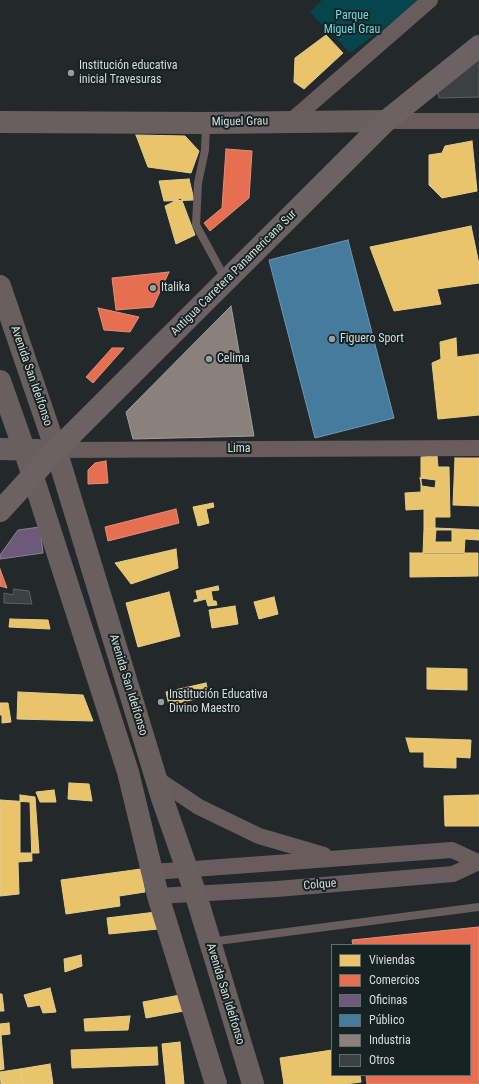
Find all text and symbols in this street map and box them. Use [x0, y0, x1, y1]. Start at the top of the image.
park label: Parque Miguel Grau [324, 9, 380, 37]
place label: Institución educativa inicial Travesuras [79, 59, 178, 87]
marker: Institución educativa inicial Travesuras [66, 68, 76, 78]
street label: Miguel Grau [212, 114, 268, 130]
street label: Antigua Carretera Panamericana Sur [168, 207, 300, 339]
place label: Italika [161, 281, 190, 295]
marker: Italika [148, 283, 158, 293]
street label: Avenida San Idelfonso [7, 324, 55, 428]
place label: Figuero Sport [340, 332, 404, 346]
marker: Figuero Sport [327, 334, 337, 344]
place label: Celima [217, 352, 250, 366]
marker: Celima [204, 354, 214, 364]
street label: Lima [227, 442, 251, 456]
street label: Avenida San Idelfonso [106, 633, 150, 737]
place label: Institución Educativa Divino Maestro [169, 688, 268, 716]
marker: Institución Educativa Divino Maestro [156, 697, 166, 707]
street label: Colque [303, 876, 337, 894]
street label: Avenida San Idelfonso [203, 942, 247, 1046]
legend [331, 944, 471, 1076]
text: Viviendas [369, 953, 415, 967]
text: Comercios [369, 973, 420, 987]
text: Oficinas [369, 993, 407, 1007]
text: Público [369, 1013, 404, 1027]
text: Industria [369, 1033, 411, 1047]
text: Otros [369, 1053, 395, 1067]

